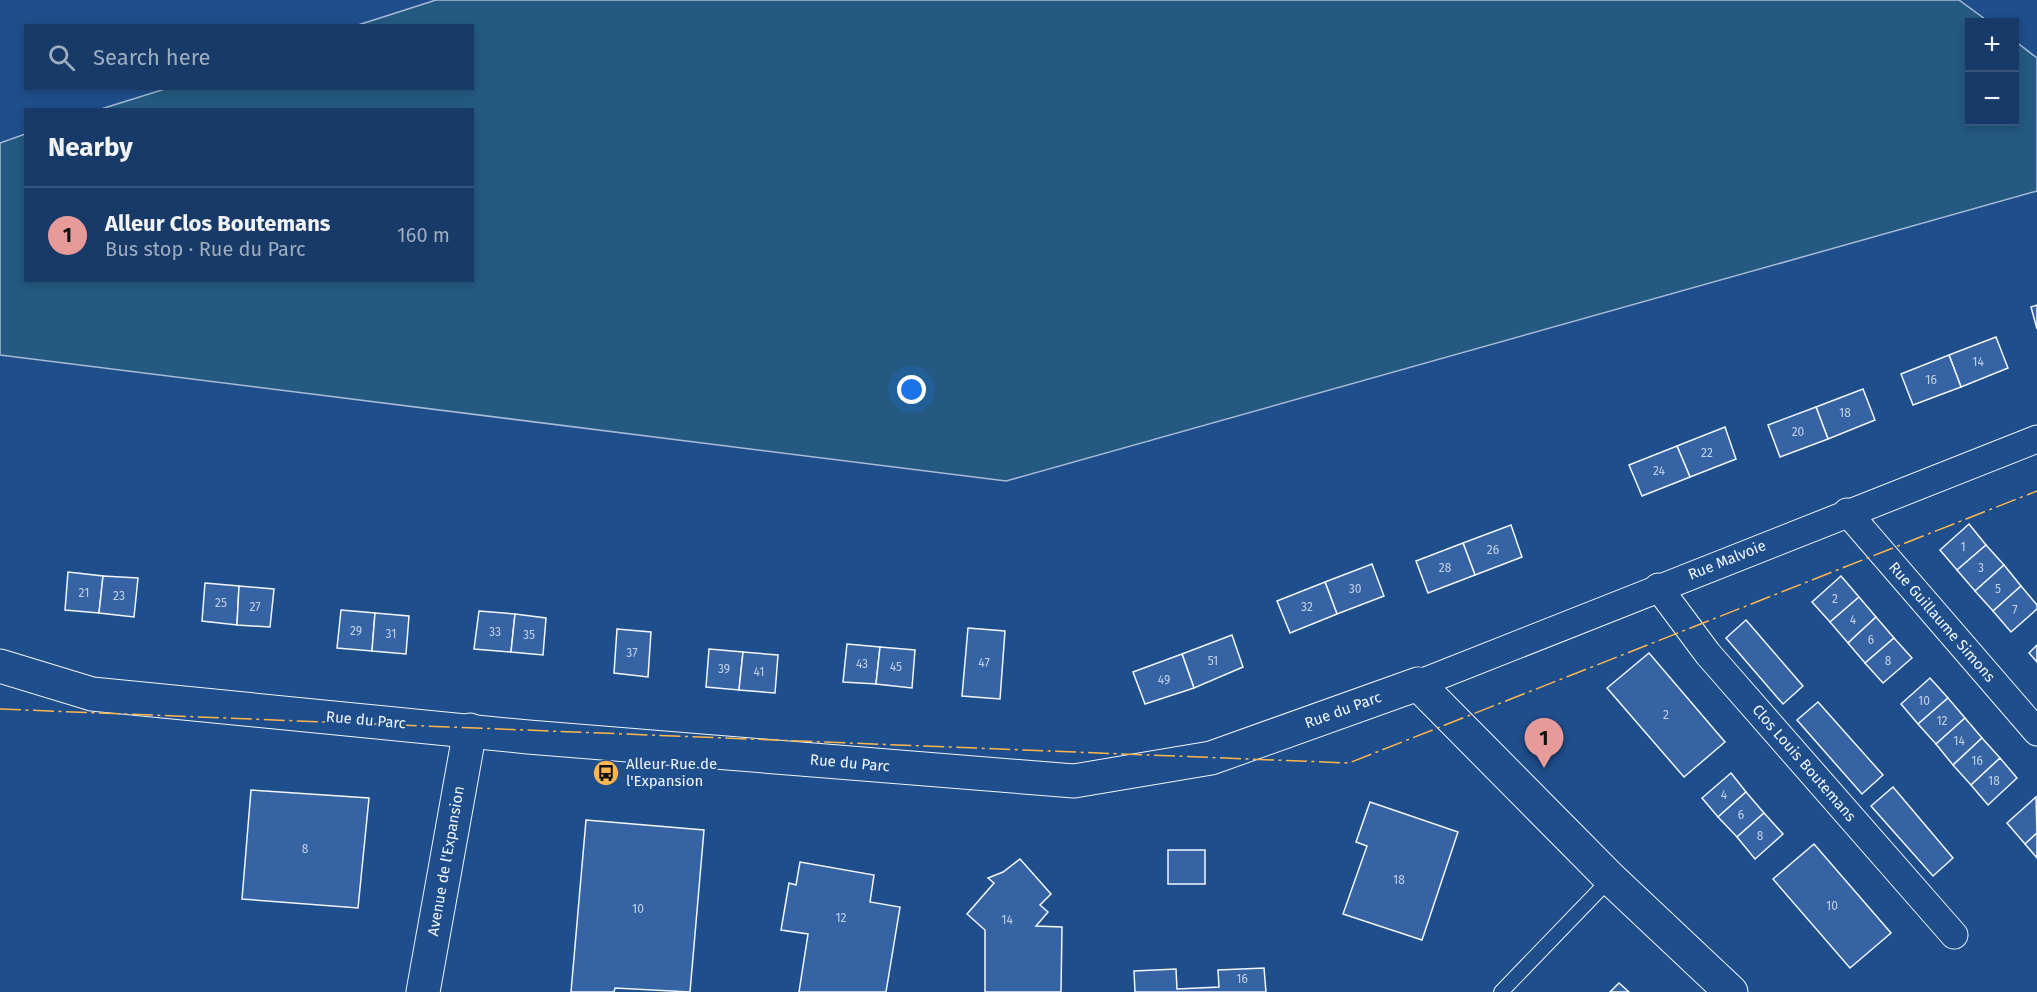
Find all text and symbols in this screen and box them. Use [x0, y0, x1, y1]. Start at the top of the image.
map controls [1965, 18, 2019, 126]
button: + [1965, 18, 2019, 72]
search box [24, 24, 474, 90]
icon: search [45, 41, 78, 74]
text: Search here [93, 44, 211, 71]
button: − [1965, 72, 2019, 126]
text: Nearby [48, 132, 133, 163]
text: Alleur Clos Boutemans [105, 210, 330, 237]
text: 1 [63, 223, 72, 247]
text: 160 m [397, 223, 450, 247]
text: Bus stop · Rue du Parc [105, 237, 306, 261]
house number: 14 [1972, 355, 1984, 369]
house number: 16 [1925, 373, 1937, 387]
your location [897, 375, 926, 404]
house number: 18 [1839, 406, 1851, 420]
house number: 20 [1792, 425, 1805, 439]
house number: 22 [1701, 446, 1713, 460]
house number: 24 [1653, 464, 1666, 478]
street label: Rue Malvoie [1685, 536, 1769, 584]
house number: 1 [1960, 540, 1966, 554]
house number: 26 [1487, 543, 1499, 557]
street label: Rue Guillaume Simons [1885, 558, 1999, 686]
house number: 28 [1439, 561, 1452, 575]
house number: 3 [1978, 561, 1984, 575]
house number: 30 [1349, 582, 1362, 596]
house number: 5 [1995, 582, 2001, 596]
house number: 21 [79, 586, 89, 600]
house number: 23 [113, 589, 125, 603]
house number: 2 [1832, 592, 1838, 606]
house number: 25 [215, 596, 227, 610]
house number: 27 [249, 600, 261, 614]
house number: 32 [1301, 600, 1313, 614]
house number: 7 [2012, 603, 2018, 617]
house number: 4 [1850, 613, 1857, 627]
house number: 29 [350, 624, 362, 638]
house number: 33 [489, 625, 501, 639]
house number: 31 [386, 627, 396, 641]
house number: 35 [523, 628, 535, 642]
house number: 6 [1868, 633, 1874, 647]
house number: 37 [626, 646, 638, 660]
house number: 51 [1208, 654, 1218, 668]
house number: 8 [1885, 654, 1892, 668]
house number: 47 [978, 656, 990, 670]
house number: 43 [856, 657, 868, 671]
house number: 45 [890, 660, 902, 674]
house number: 39 [718, 662, 730, 676]
house number: 41 [754, 665, 764, 679]
house number: 49 [1158, 673, 1170, 687]
street label: Rue du Parc [1302, 688, 1384, 732]
house number: 10 [1918, 694, 1930, 708]
street label: Clos Louis Boutemans [1748, 701, 1860, 825]
street label: Rue du Parc [325, 708, 407, 732]
house number: 2 [1663, 708, 1669, 722]
house number: 12 [1936, 714, 1948, 728]
pin: 1 [1524, 718, 1564, 768]
house number: 14 [1953, 734, 1965, 748]
street label: Rue du Parc [809, 751, 891, 775]
house number: 16 [1971, 754, 1983, 768]
place label: Alleur Rue de l'Expansion [626, 755, 717, 790]
bus stop icon: Alleur Rue de l'Expansion [591, 758, 621, 788]
house number: 18 [1988, 774, 2000, 788]
street label: Avenue de l'Expansion [424, 785, 468, 937]
house number: 4 [1721, 788, 1728, 802]
house number: 6 [1738, 808, 1744, 822]
house number: 8 [1757, 829, 1764, 843]
house number: 8 [302, 842, 309, 856]
house number: 18 [1393, 873, 1405, 887]
house number: 10 [1826, 899, 1838, 913]
house number: 10 [632, 902, 644, 916]
house number: 12 [835, 911, 847, 925]
house number: 14 [1001, 913, 1013, 927]
house number: 16 [1236, 972, 1248, 986]

